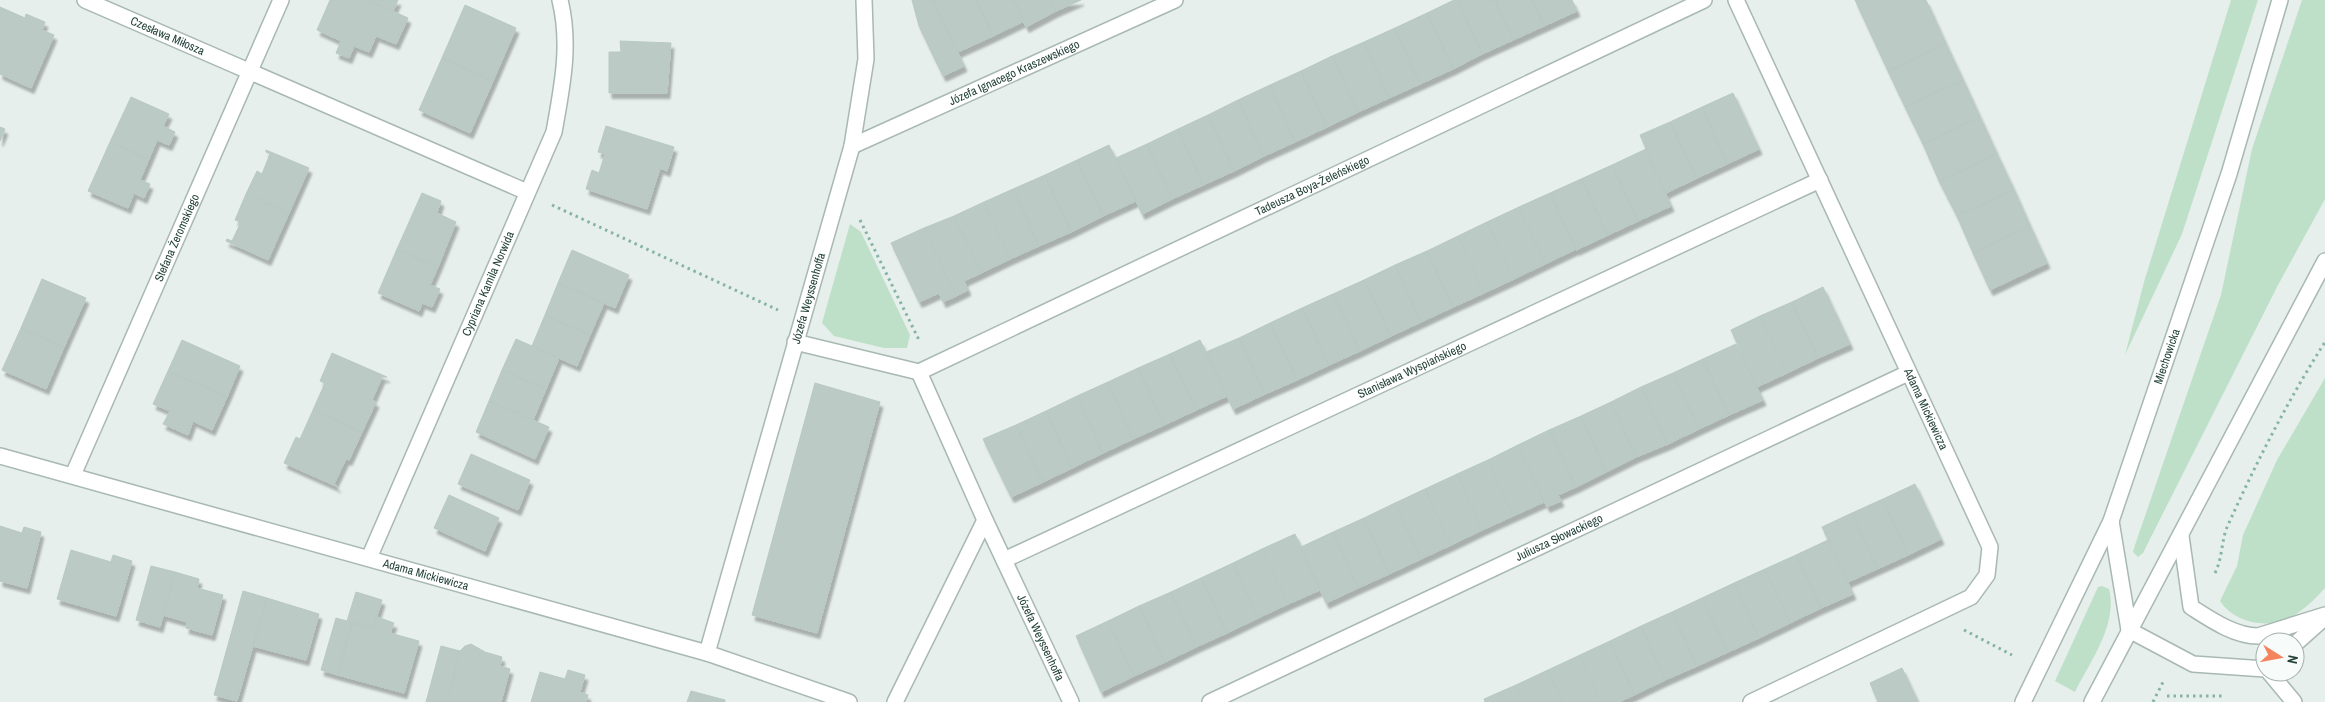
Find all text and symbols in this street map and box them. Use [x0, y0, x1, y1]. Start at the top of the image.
street label: Czesława Miłosza [128, 13, 208, 59]
street label: Józefa Ignacego Kraszewskiego [946, 36, 1082, 109]
street label: Tadeusza Boya-Żeleńskiego [1252, 152, 1372, 220]
street label: Stefana Żeromskiego [151, 191, 203, 284]
street label: Cypriana Kamila Norwida [458, 228, 518, 339]
street label: Józefa Weyssenhoffa [788, 250, 829, 346]
street label: Miechowicka [2150, 326, 2184, 386]
street label: Stanisława Wyspiańskiego [1355, 338, 1469, 402]
street label: Adama Mickiewicza [1900, 365, 1952, 453]
street label: Juliusza Słowackiego [1513, 510, 1605, 565]
street label: Adama Mickiewicza [380, 555, 471, 594]
street label: Józefa Weyssenhoffa [1013, 592, 1068, 684]
north arrow [2255, 632, 2305, 682]
text: N [2283, 654, 2302, 665]

